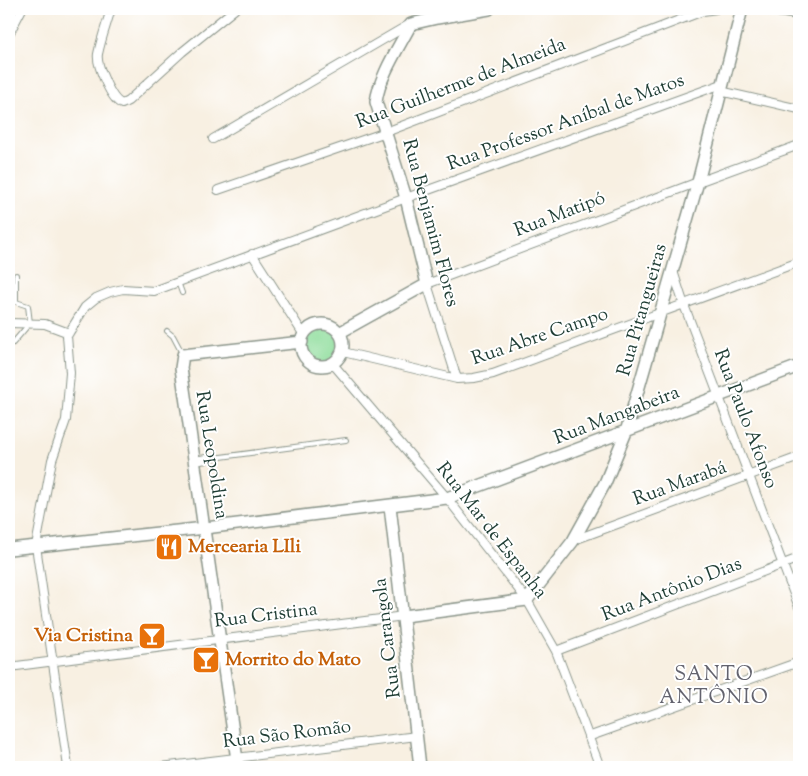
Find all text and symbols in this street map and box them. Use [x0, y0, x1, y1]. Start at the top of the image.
street label: Rua Guilherme de Almeida [352, 31, 570, 137]
street label: Rua Professor Aníbal de Matos [444, 67, 688, 179]
street label: Rua Benjamim Flores [395, 136, 465, 310]
street label: Rua Matipó [511, 185, 609, 245]
street label: Rua Pitangueiras [611, 241, 675, 379]
street label: Rua Abre Campo [468, 301, 612, 373]
street label: Rua Paulo Afonso [706, 345, 784, 493]
street label: Rua Mangabeira [550, 380, 684, 452]
street label: Rua Leopoldina [188, 389, 234, 521]
street label: Rua Marabá [629, 455, 731, 513]
street label: Rua Mar de Espanha [429, 457, 553, 605]
restaurant icon: Mercearia LIli [154, 532, 184, 562]
place label: Mercearia LIli [188, 534, 301, 561]
street label: Rua Antônio Dias [598, 551, 746, 629]
street label: Rua Carangola [367, 576, 409, 700]
street label: Rua Cristina [213, 596, 319, 636]
bar icon: Via Cristina [137, 621, 167, 651]
place label: Via Cristina [34, 623, 133, 650]
bar icon: Morrito do Mato [191, 645, 221, 675]
place label: Morrito do Mato [225, 647, 362, 674]
district label: SANTO ANTÔNIO [659, 661, 769, 713]
street label: Rua São Romão [221, 714, 353, 756]

